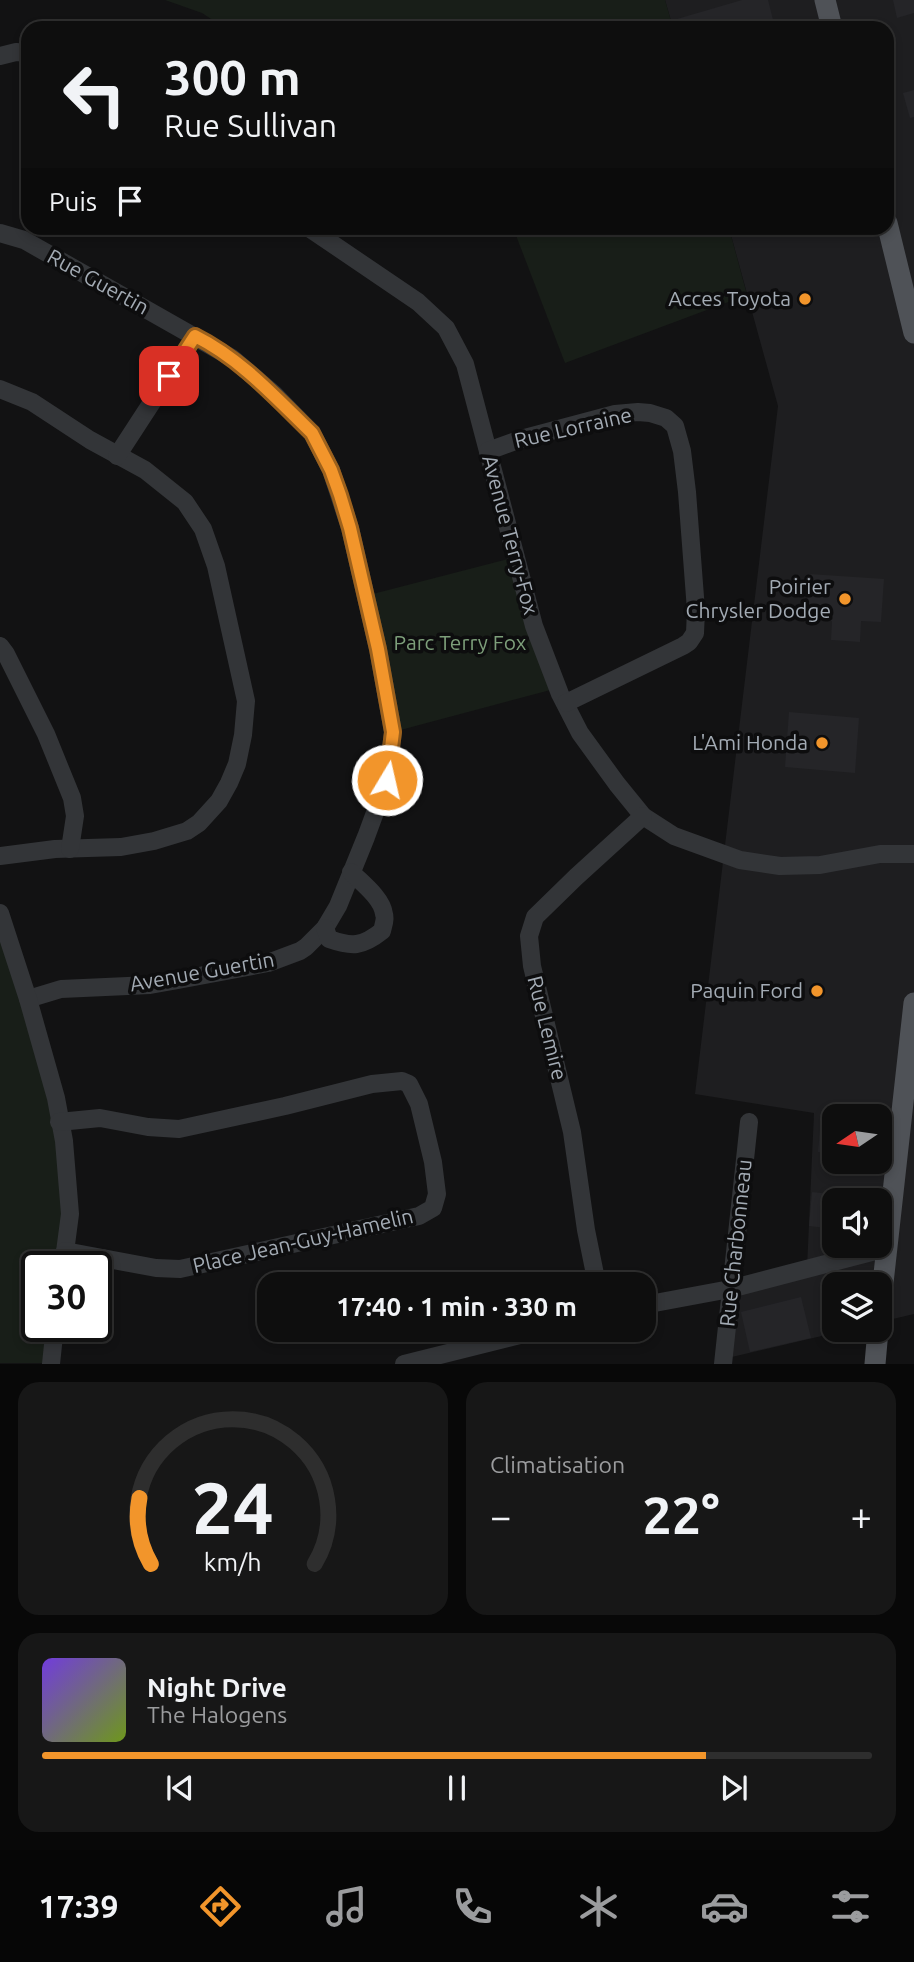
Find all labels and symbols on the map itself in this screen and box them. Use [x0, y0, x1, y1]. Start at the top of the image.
street label: Rue Guertin [44, 243, 153, 319]
place label: Acces Toyota [668, 286, 791, 310]
marker: Acces Toyota [797, 291, 813, 307]
pin [139, 346, 199, 406]
street label: Rue Lorraine [512, 402, 634, 452]
street label: Avenue Terry-Fox [478, 452, 544, 617]
place label: Poirier Chrysler Dodge [686, 574, 831, 622]
marker: Poirier Chrysler Dodge [837, 591, 853, 607]
park label: Parc Terry Fox [394, 630, 527, 654]
place label: L'Ami Honda [692, 730, 808, 754]
marker: L'Ami Honda [814, 735, 830, 751]
position arrow [350, 743, 424, 817]
street label: Avenue Guertin [128, 946, 276, 996]
street label: Rue Lemire [523, 973, 572, 1082]
place label: Paquin Ford [690, 978, 803, 1002]
marker: Paquin Ford [809, 983, 825, 999]
north arrow [822, 1104, 892, 1174]
street label: Rue Charbonneau [714, 1158, 756, 1328]
street label: Place Jean-Guy-Hamelin [190, 1203, 415, 1277]
speed limit sign: 30 [21, 1251, 112, 1342]

